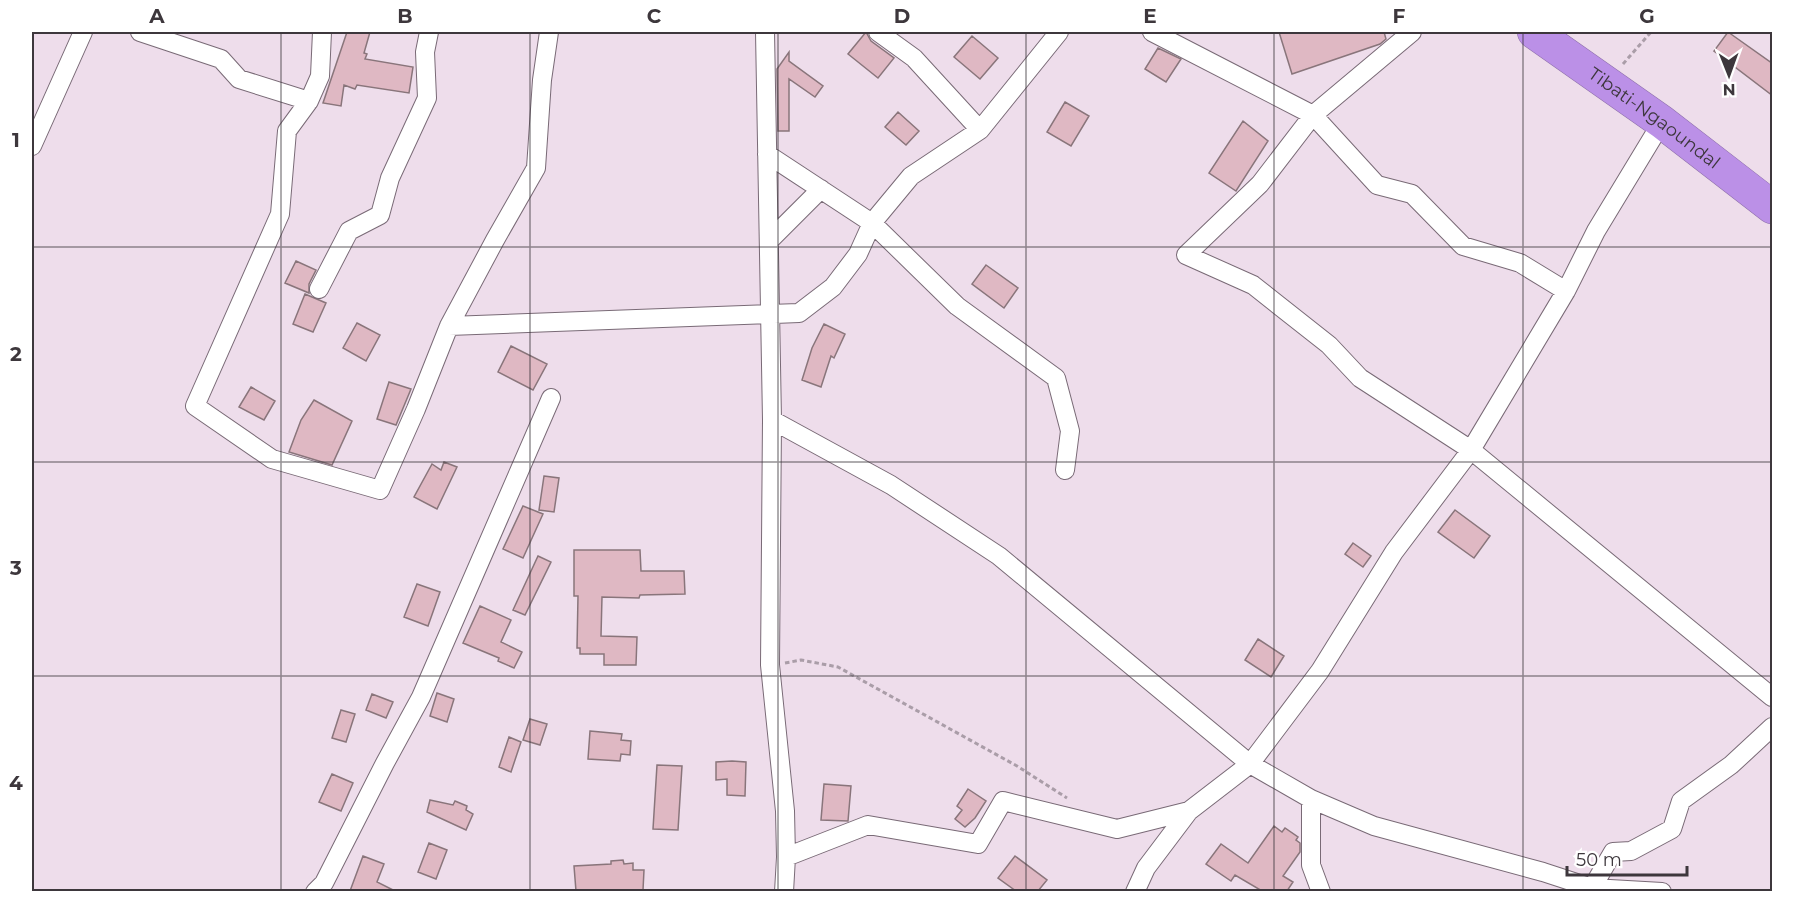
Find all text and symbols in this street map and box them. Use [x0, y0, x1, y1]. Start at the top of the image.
text: A [148, 4, 165, 28]
text: B [397, 4, 413, 28]
text: C [647, 4, 662, 28]
text: D [894, 4, 910, 28]
text: E [1143, 4, 1157, 28]
text: F [1393, 4, 1406, 28]
text: G [1639, 4, 1655, 28]
north arrow [1699, 45, 1759, 105]
street label: Tibati-Ngaoundal [1584, 63, 1724, 174]
text: N [1723, 80, 1736, 99]
text: 1 [12, 128, 20, 152]
text: 2 [10, 342, 22, 366]
text: 3 [9, 556, 22, 580]
text: 4 [9, 771, 23, 795]
scale bar [1567, 839, 1687, 877]
text: 50 m [1576, 849, 1622, 871]

